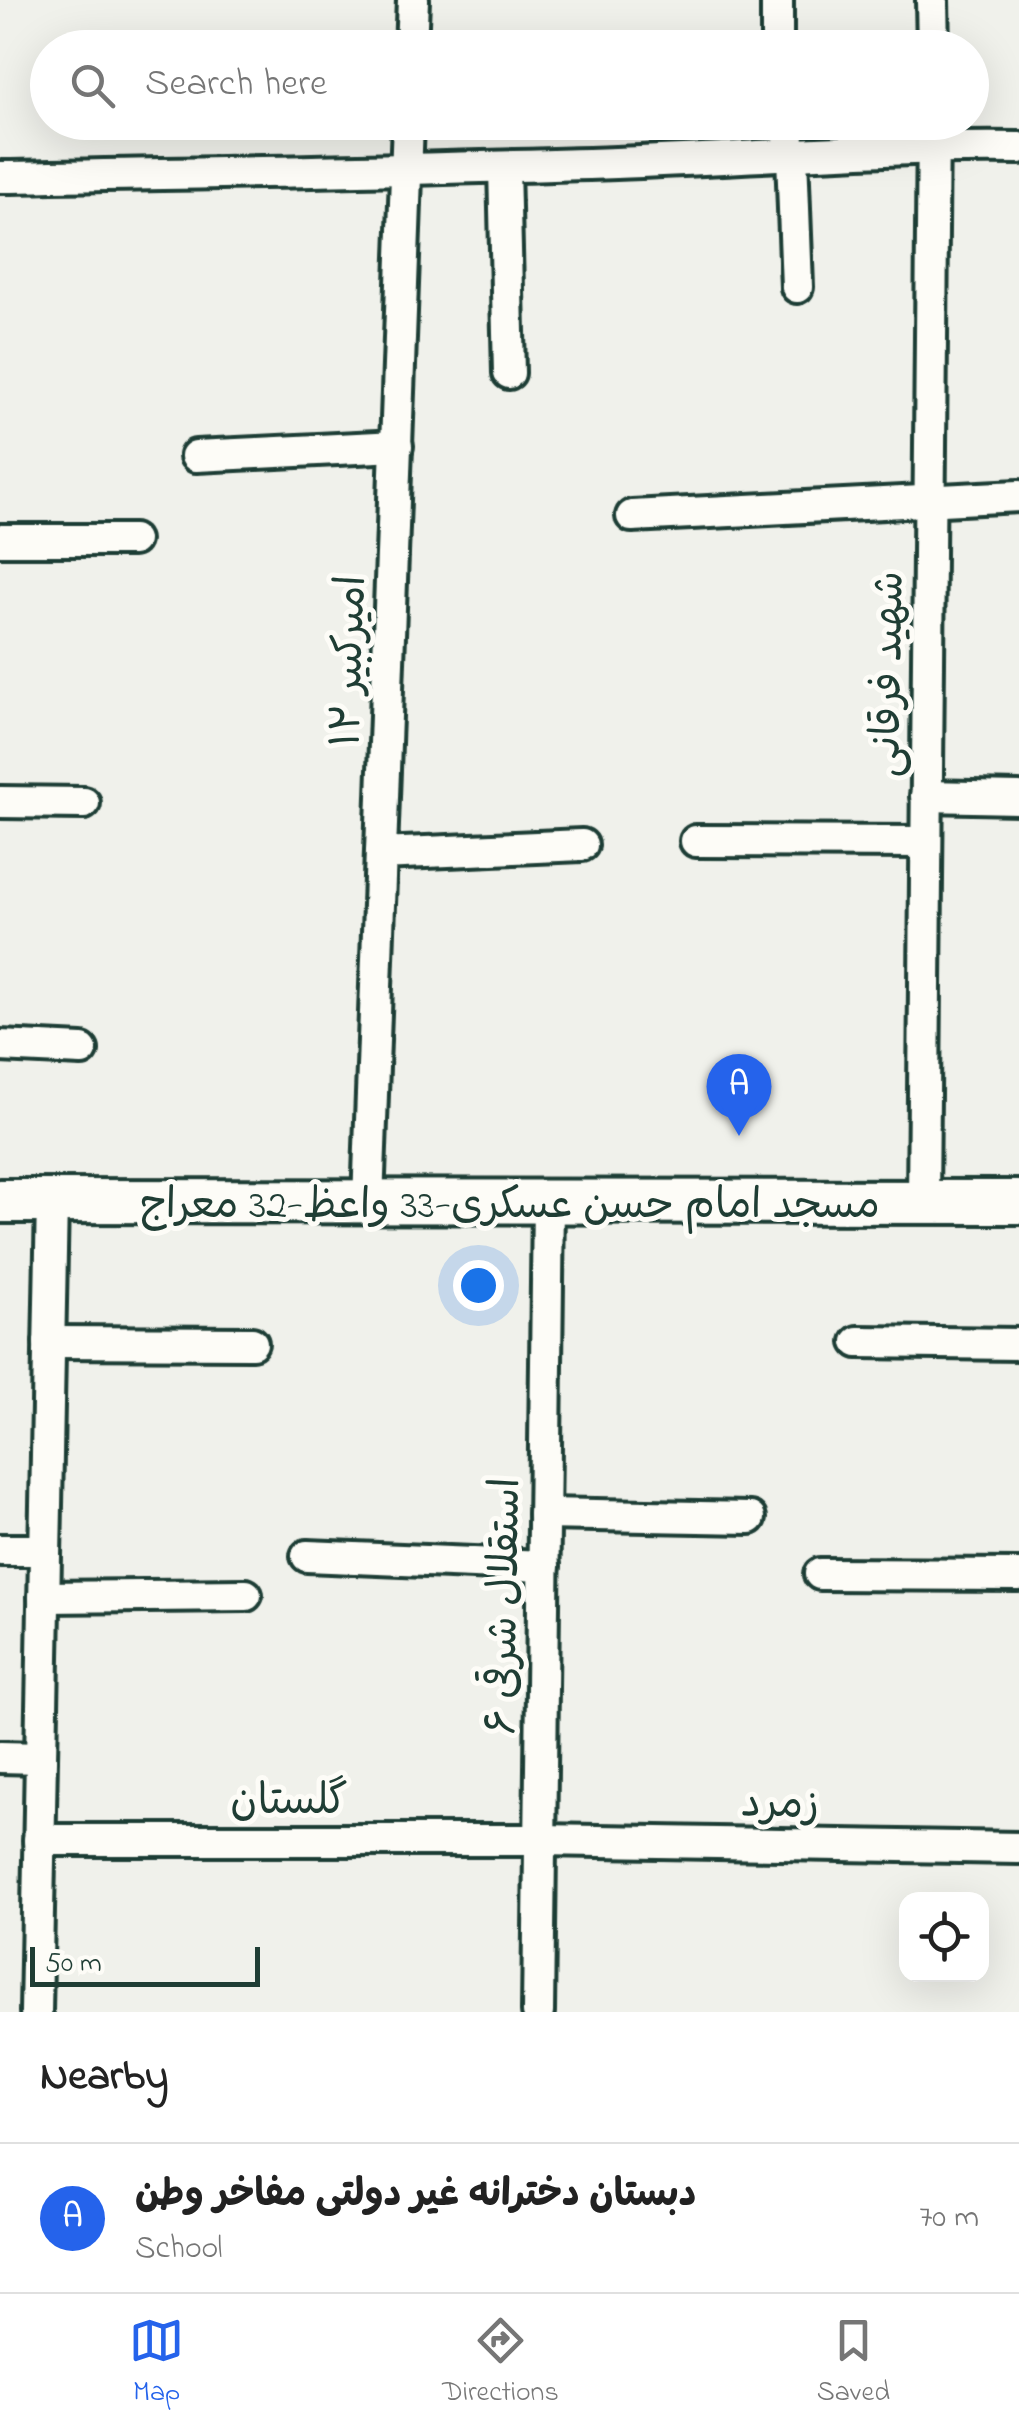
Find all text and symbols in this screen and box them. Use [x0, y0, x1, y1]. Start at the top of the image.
search box [30, 30, 989, 140]
text: Search here [145, 57, 327, 113]
icon: search [65, 58, 120, 113]
street label: شهید فرقانی [857, 570, 922, 778]
street label: امیرکبیر ۱۲ [317, 574, 384, 748]
pin: A [706, 1054, 772, 1136]
street label: مسجد امام حسن عسکری-33 واعظ-32 معراج [140, 1176, 880, 1237]
your location [453, 1260, 504, 1311]
street label: استقلال شرقی ۶ [473, 1477, 538, 1735]
street label: گلستان [230, 1772, 348, 1833]
street label: زمرد [740, 1774, 820, 1837]
map controls [899, 1892, 989, 1982]
button: locate [899, 1892, 989, 1982]
scale bar [30, 1942, 260, 1986]
text: 50 m [45, 1944, 102, 1985]
text: Nearby [40, 2047, 168, 2108]
text: دبستان دخترانه غیر دولتی مفاخر وطن [135, 2168, 696, 2224]
text: A [63, 2195, 82, 2242]
text: 70 m [919, 2195, 979, 2242]
text: School [135, 2226, 223, 2273]
tab: Map [129, 2313, 184, 2414]
tab: Directions [442, 2313, 559, 2414]
tab: Saved [817, 2313, 890, 2414]

